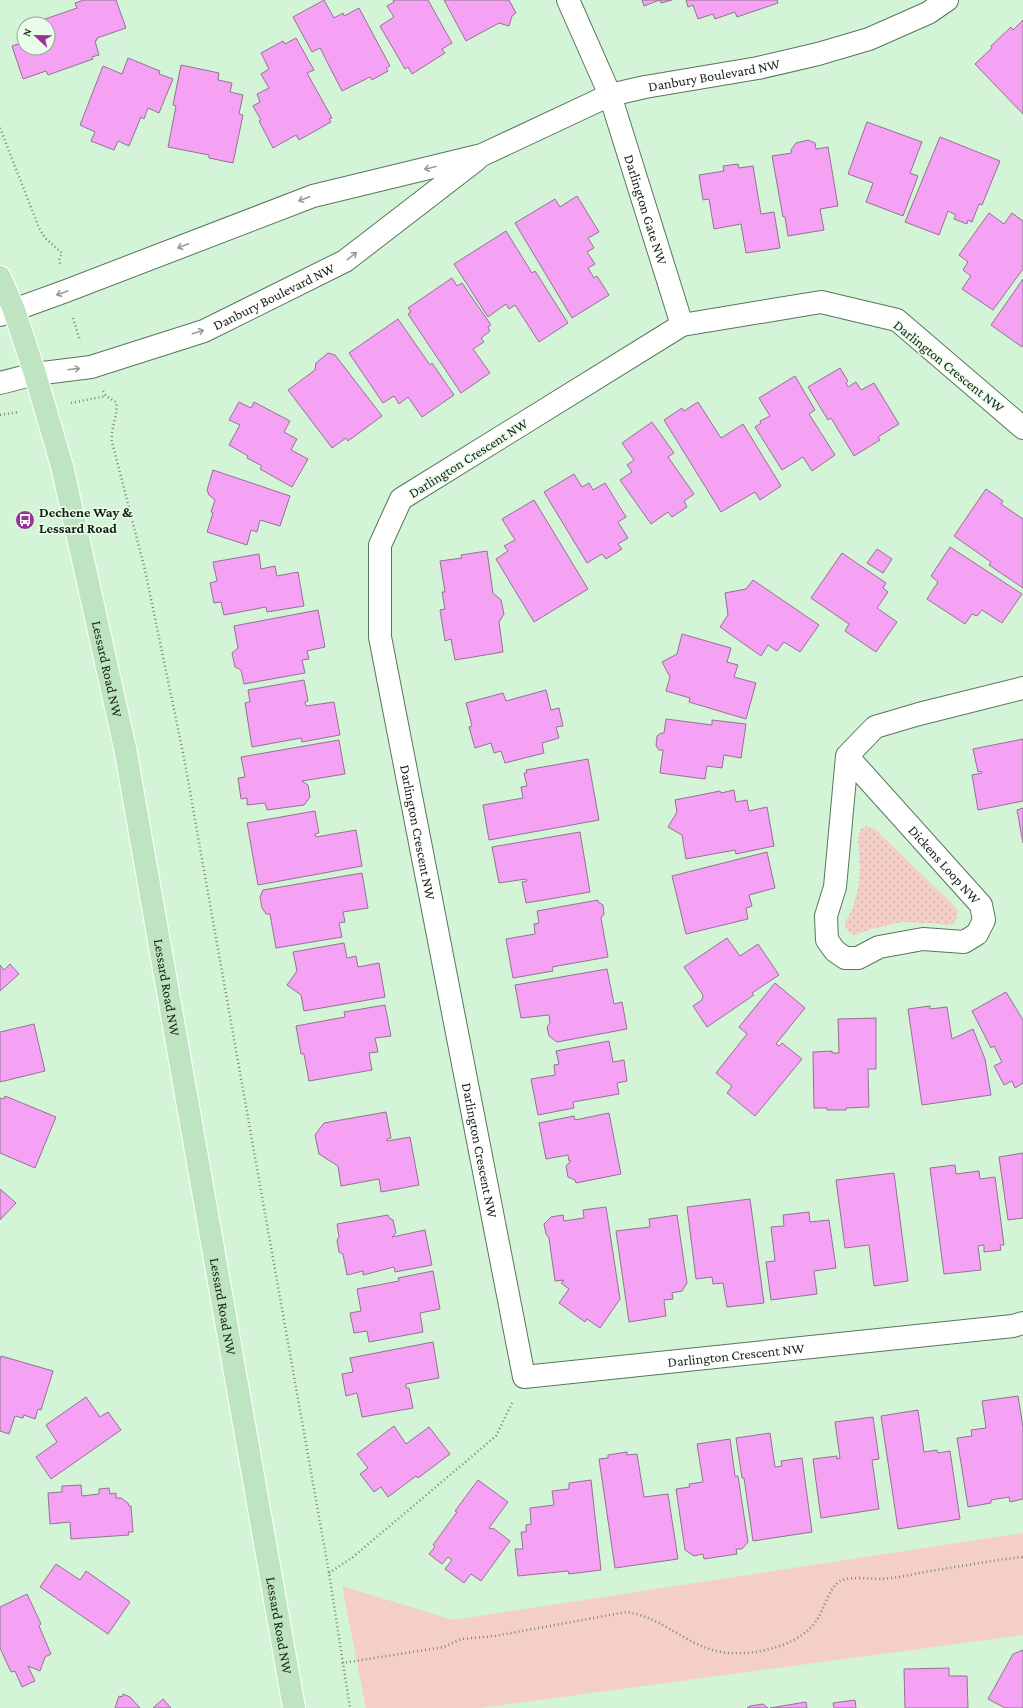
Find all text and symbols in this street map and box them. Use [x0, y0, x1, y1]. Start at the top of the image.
north arrow [16, 16, 56, 56]
text: N [20, 26, 34, 38]
street label: Danbury Boulevard NW [647, 55, 782, 94]
street label: Darlington Gate NW [621, 152, 671, 267]
one-way arrow [424, 164, 437, 172]
one-way arrow [299, 196, 311, 204]
one-way arrow [177, 243, 189, 251]
one-way arrow [347, 251, 358, 260]
street label: Danbury Boulevard NW [210, 259, 337, 333]
one-way arrow [56, 290, 68, 298]
street label: Darlington Crescent NW [891, 317, 1007, 415]
one-way arrow [192, 328, 205, 335]
one-way arrow [67, 365, 80, 373]
street label: Darlington Crescent NW [406, 415, 531, 501]
place label: Dechene Way & Lessard Road [39, 504, 133, 536]
bus stop icon: Dechene Way & Lessard Road [14, 509, 36, 531]
street label: Lessard Road NW [89, 619, 126, 719]
street label: Darlington Crescent NW [397, 763, 439, 901]
street label: Dickens Loop NW [905, 822, 984, 907]
street label: Lessard Road NW [151, 937, 184, 1037]
street label: Darlington Crescent NW [459, 1081, 501, 1219]
street label: Lessard Road NW [207, 1257, 240, 1356]
street label: Darlington Crescent NW [667, 1340, 805, 1370]
street label: Lessard Road NW [263, 1576, 296, 1675]

